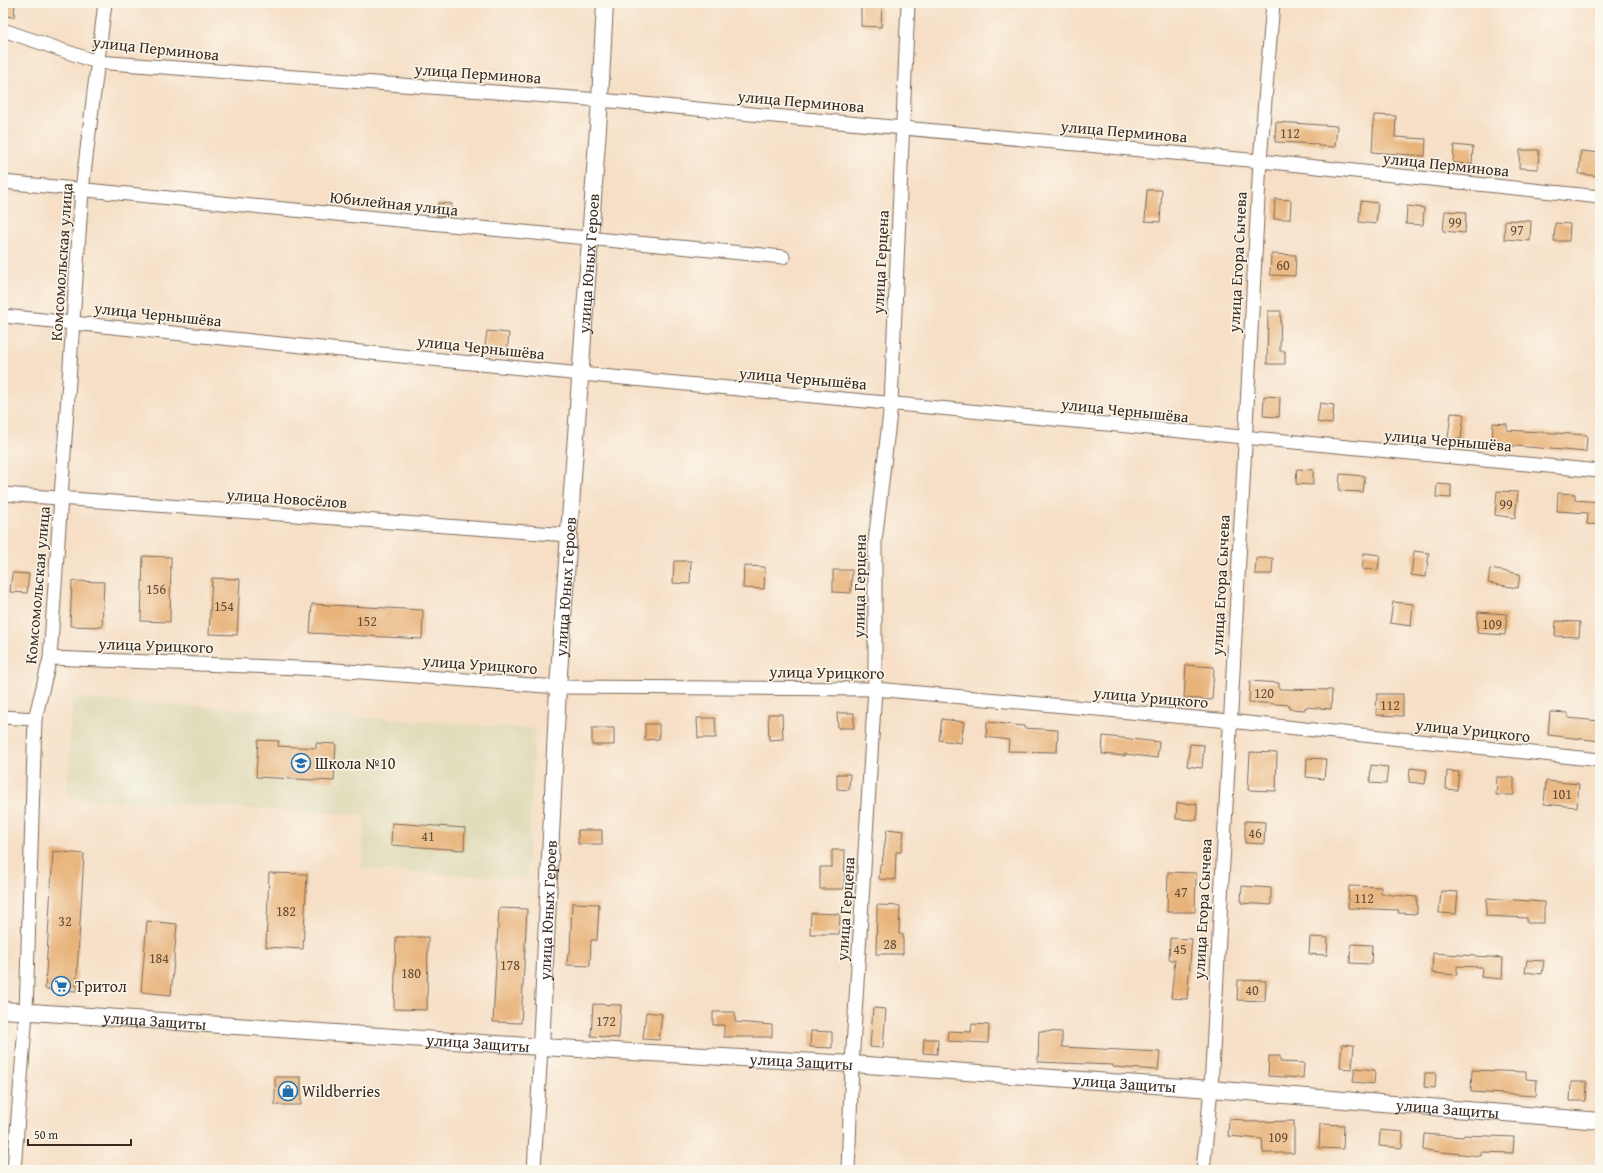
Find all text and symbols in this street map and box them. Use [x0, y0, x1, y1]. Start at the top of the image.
street label: улица Перминова [91, 29, 221, 67]
street label: улица Перминова [413, 57, 543, 89]
street label: улица Перминова [736, 83, 866, 119]
street label: улица Перминова [1059, 113, 1189, 149]
house number: 112 [1280, 123, 1300, 143]
street label: улица Перминова [1381, 145, 1511, 183]
street label: Комсомольская улица [43, 182, 79, 342]
street label: Юбилейная улица [329, 184, 460, 222]
street label: улица Егора Сычева [1221, 191, 1253, 334]
street label: улица Юных Героев [571, 193, 605, 335]
street label: улица Герцена [865, 209, 895, 316]
house number: 99 [1448, 212, 1462, 232]
house number: 97 [1510, 220, 1524, 240]
house number: 60 [1276, 255, 1290, 275]
street label: улица Чернышёва [92, 295, 223, 333]
street label: улица Чернышёва [415, 328, 546, 366]
street label: улица Чернышёва [737, 360, 868, 396]
street label: улица Чернышёва [1059, 391, 1190, 429]
street label: улица Чернышёва [1382, 422, 1513, 458]
street label: улица Новосёлов [225, 482, 348, 514]
house number: 99 [1499, 494, 1513, 514]
street label: Комсомольская улица [18, 505, 56, 665]
street label: улица Егора Сычева [1204, 514, 1236, 657]
street label: улица Юных Героев [548, 516, 582, 658]
street label: улица Герцена [846, 533, 872, 639]
house number: 156 [146, 579, 166, 599]
house number: 154 [214, 596, 234, 616]
house number: 152 [357, 611, 377, 631]
house number: 109 [1482, 614, 1502, 634]
street label: улица Урицкого [97, 631, 214, 659]
street label: улица Урицкого [421, 648, 538, 680]
street label: улица Урицкого [768, 659, 885, 685]
street label: улица Урицкого [1092, 680, 1209, 714]
house number: 120 [1254, 683, 1274, 703]
house number: 112 [1380, 695, 1400, 715]
street label: улица Урицкого [1413, 712, 1532, 748]
place label: Школа №10 [315, 751, 396, 775]
school or university icon: Школа №10 [290, 752, 312, 774]
house number: 101 [1552, 784, 1572, 804]
house number: 46 [1248, 823, 1262, 843]
house number: 41 [421, 826, 435, 846]
street label: улица Егора Сычева [1186, 838, 1218, 981]
street label: улица Юных Героев [532, 839, 563, 982]
street label: улица Герцена [829, 856, 861, 963]
house number: 47 [1174, 882, 1188, 902]
house number: 112 [1354, 888, 1374, 908]
house number: 182 [276, 901, 296, 921]
house number: 32 [58, 911, 72, 931]
house number: 28 [883, 934, 897, 954]
house number: 45 [1173, 939, 1187, 959]
house number: 184 [149, 948, 169, 968]
house number: 178 [500, 955, 520, 975]
house number: 180 [401, 963, 421, 983]
place label: Тритол [75, 974, 127, 998]
supermarket icon: Тритол [50, 975, 72, 997]
house number: 40 [1245, 980, 1259, 1000]
street label: улица Защиты [101, 1005, 207, 1036]
house number: 172 [596, 1011, 616, 1031]
street label: улица Защиты [424, 1027, 530, 1058]
street label: улица Защиты [748, 1046, 854, 1076]
street label: улица Защиты [1071, 1067, 1177, 1099]
place label: Wildberries [302, 1079, 380, 1103]
shop icon: Wildberries [277, 1080, 299, 1102]
street label: улица Защиты [1394, 1092, 1500, 1125]
scale bar [28, 1121, 131, 1147]
text: 50 m [34, 1126, 58, 1143]
house number: 109 [1268, 1127, 1288, 1147]

